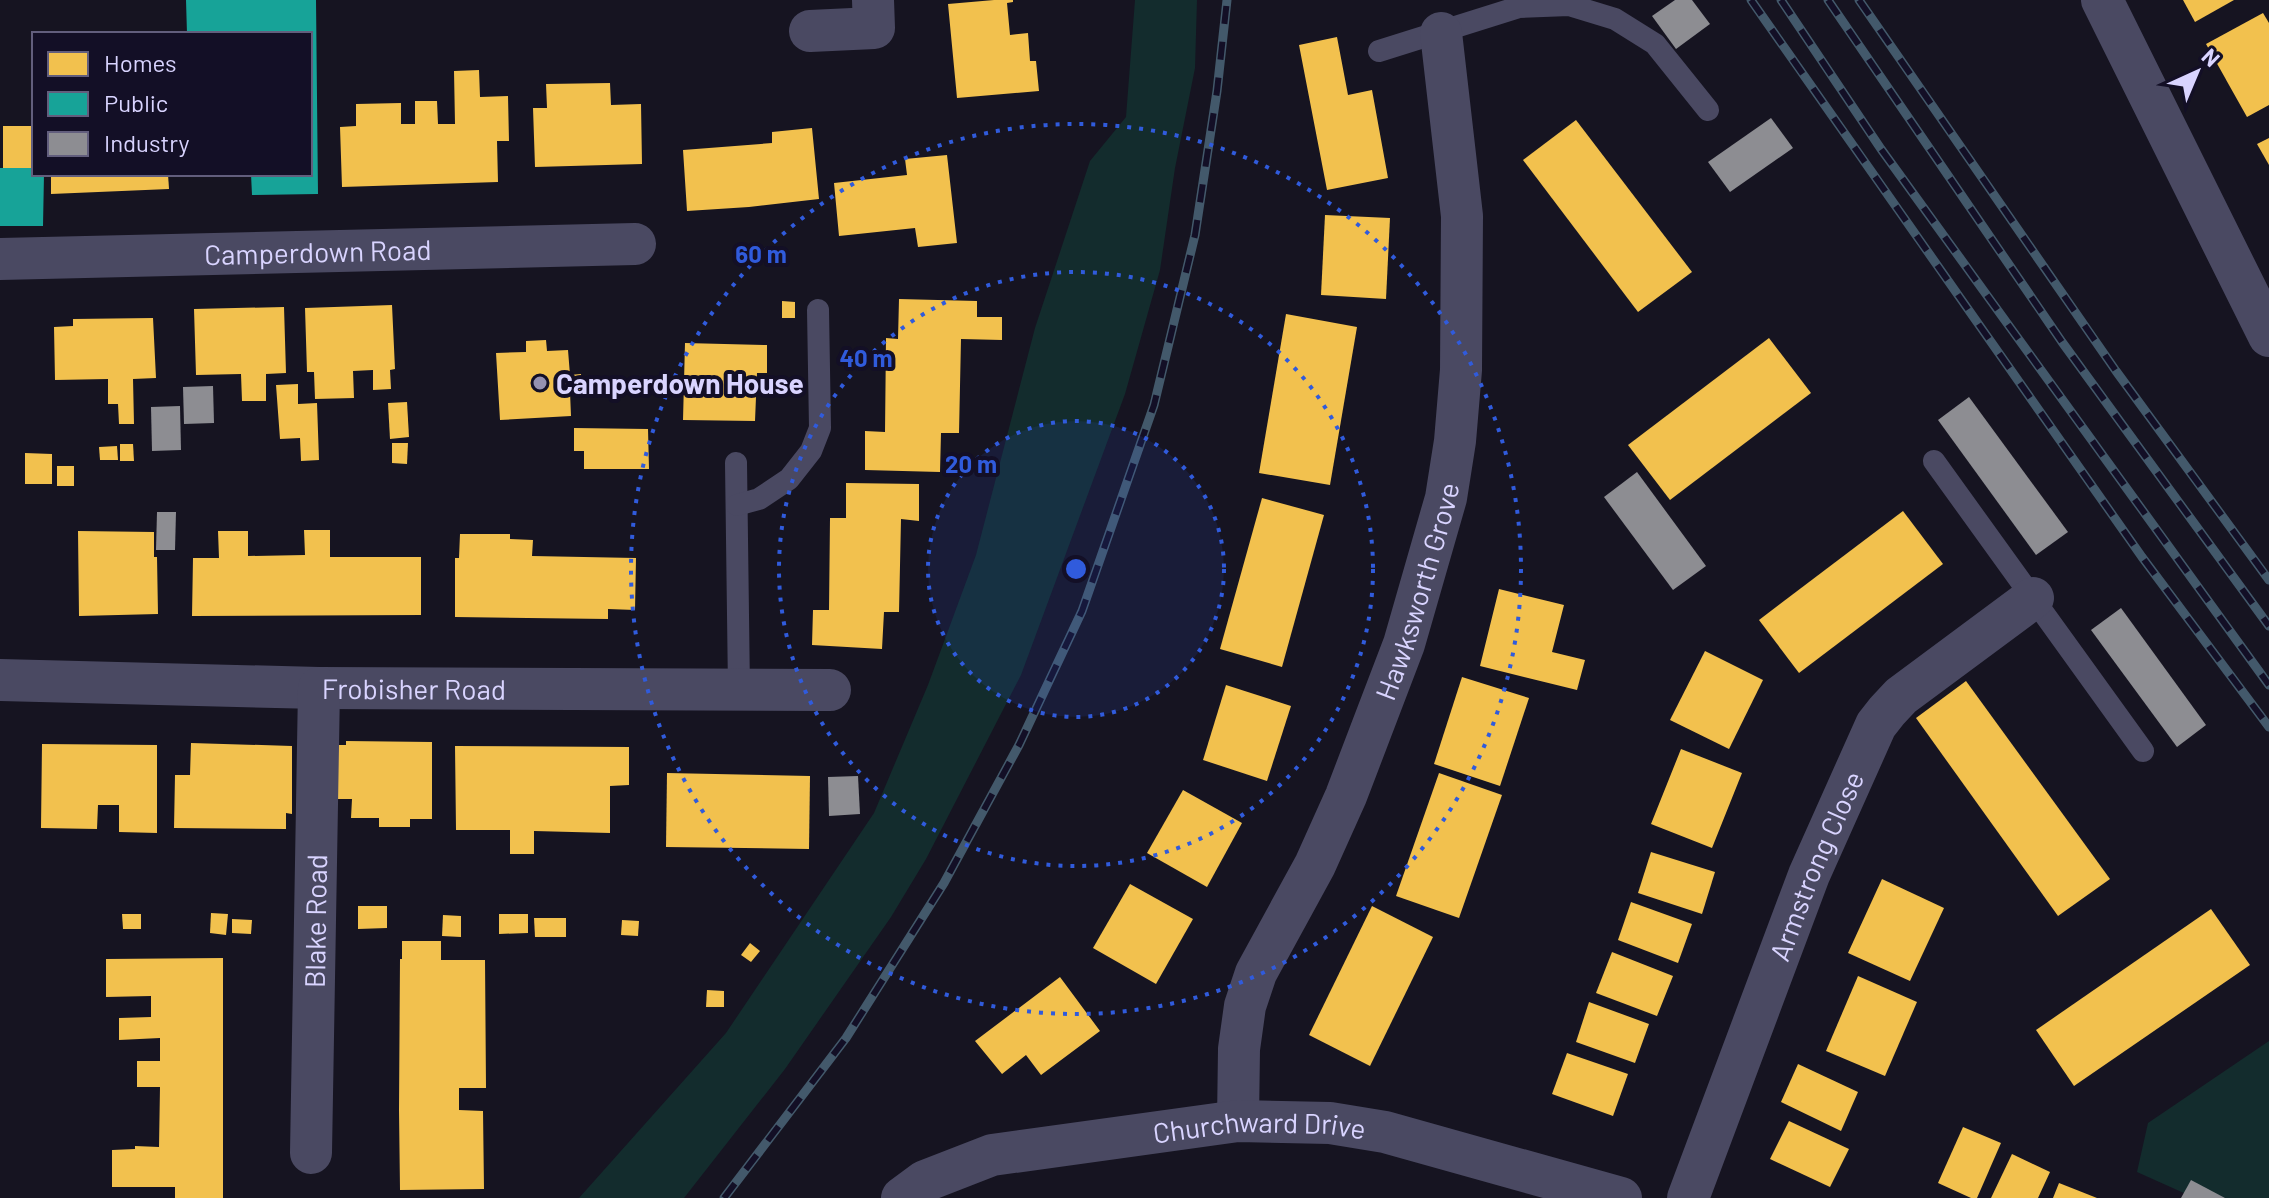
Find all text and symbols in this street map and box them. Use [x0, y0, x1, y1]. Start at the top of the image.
legend [32, 32, 312, 176]
north arrow [2157, 32, 2237, 112]
text: N [2197, 42, 2226, 71]
text: Homes [104, 48, 177, 77]
text: Public [104, 88, 168, 117]
text: Industry [104, 128, 190, 157]
street label: Camperdown Road [204, 232, 432, 271]
text: 60 m [735, 239, 787, 268]
text: 40 m [839, 343, 893, 372]
place label: Camperdown House [556, 366, 804, 400]
marker: Camperdown House [531, 374, 549, 392]
text: 20 m [945, 449, 997, 478]
street label: Hawksworth Grove [1367, 480, 1465, 705]
centre of rings [1062, 555, 1090, 583]
street label: Frobisher Road [322, 671, 506, 706]
street label: Armstrong Close [1762, 766, 1870, 965]
street label: Blake Road [297, 854, 333, 988]
street label: Churchward Drive [1151, 1104, 1369, 1150]

